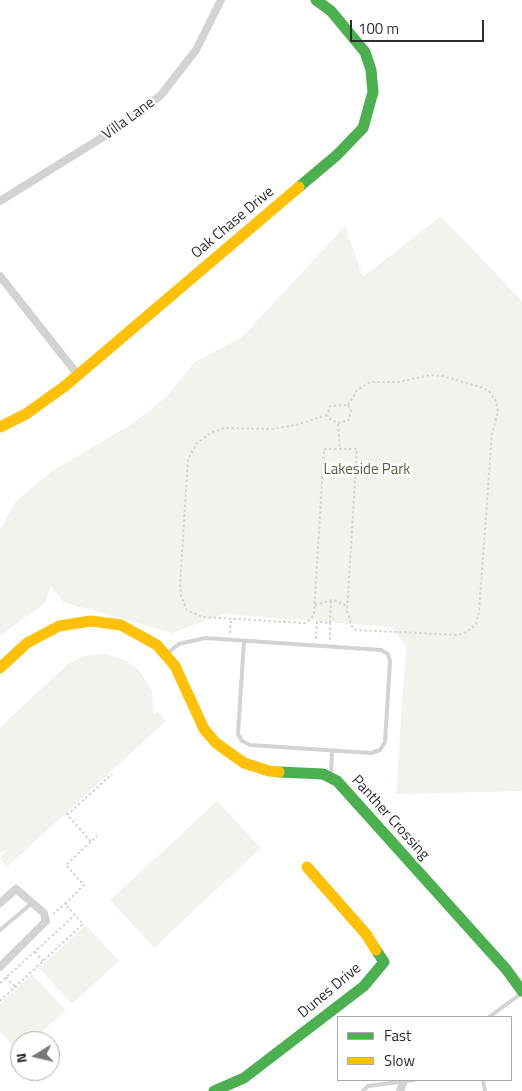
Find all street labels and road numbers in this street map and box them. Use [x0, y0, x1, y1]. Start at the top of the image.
street label: Villa Lane [99, 94, 159, 144]
street label: Oak Chase Drive [188, 183, 278, 263]
street label: Panther Crossing [347, 772, 433, 864]
street label: Dunes Drive [295, 960, 365, 1022]

